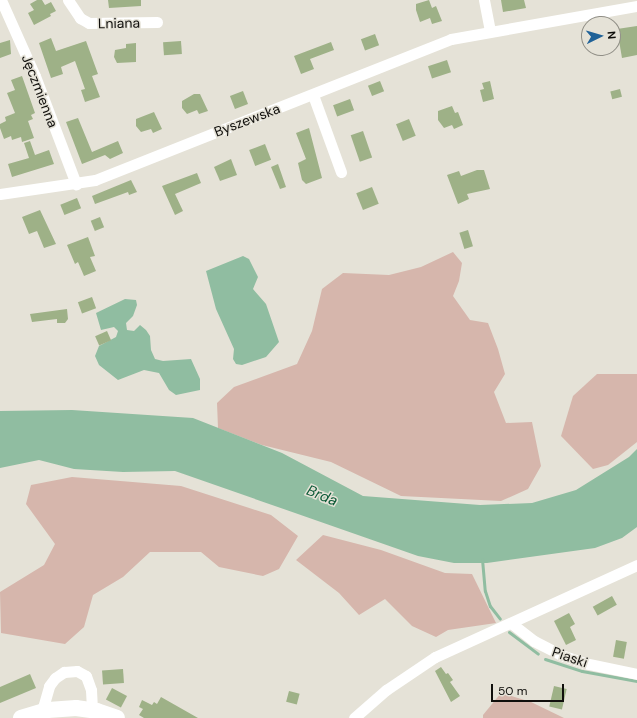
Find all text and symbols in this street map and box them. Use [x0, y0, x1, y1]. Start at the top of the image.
street label: Lniana [98, 14, 140, 32]
north arrow [581, 16, 621, 56]
text: N [605, 30, 619, 40]
street label: Jęczmienna [18, 52, 62, 130]
street label: Byszewska [212, 100, 282, 140]
water label: Brda [304, 482, 340, 510]
street label: Piaski [550, 643, 590, 671]
scale bar [493, 676, 566, 702]
text: 50 m [498, 683, 527, 699]

